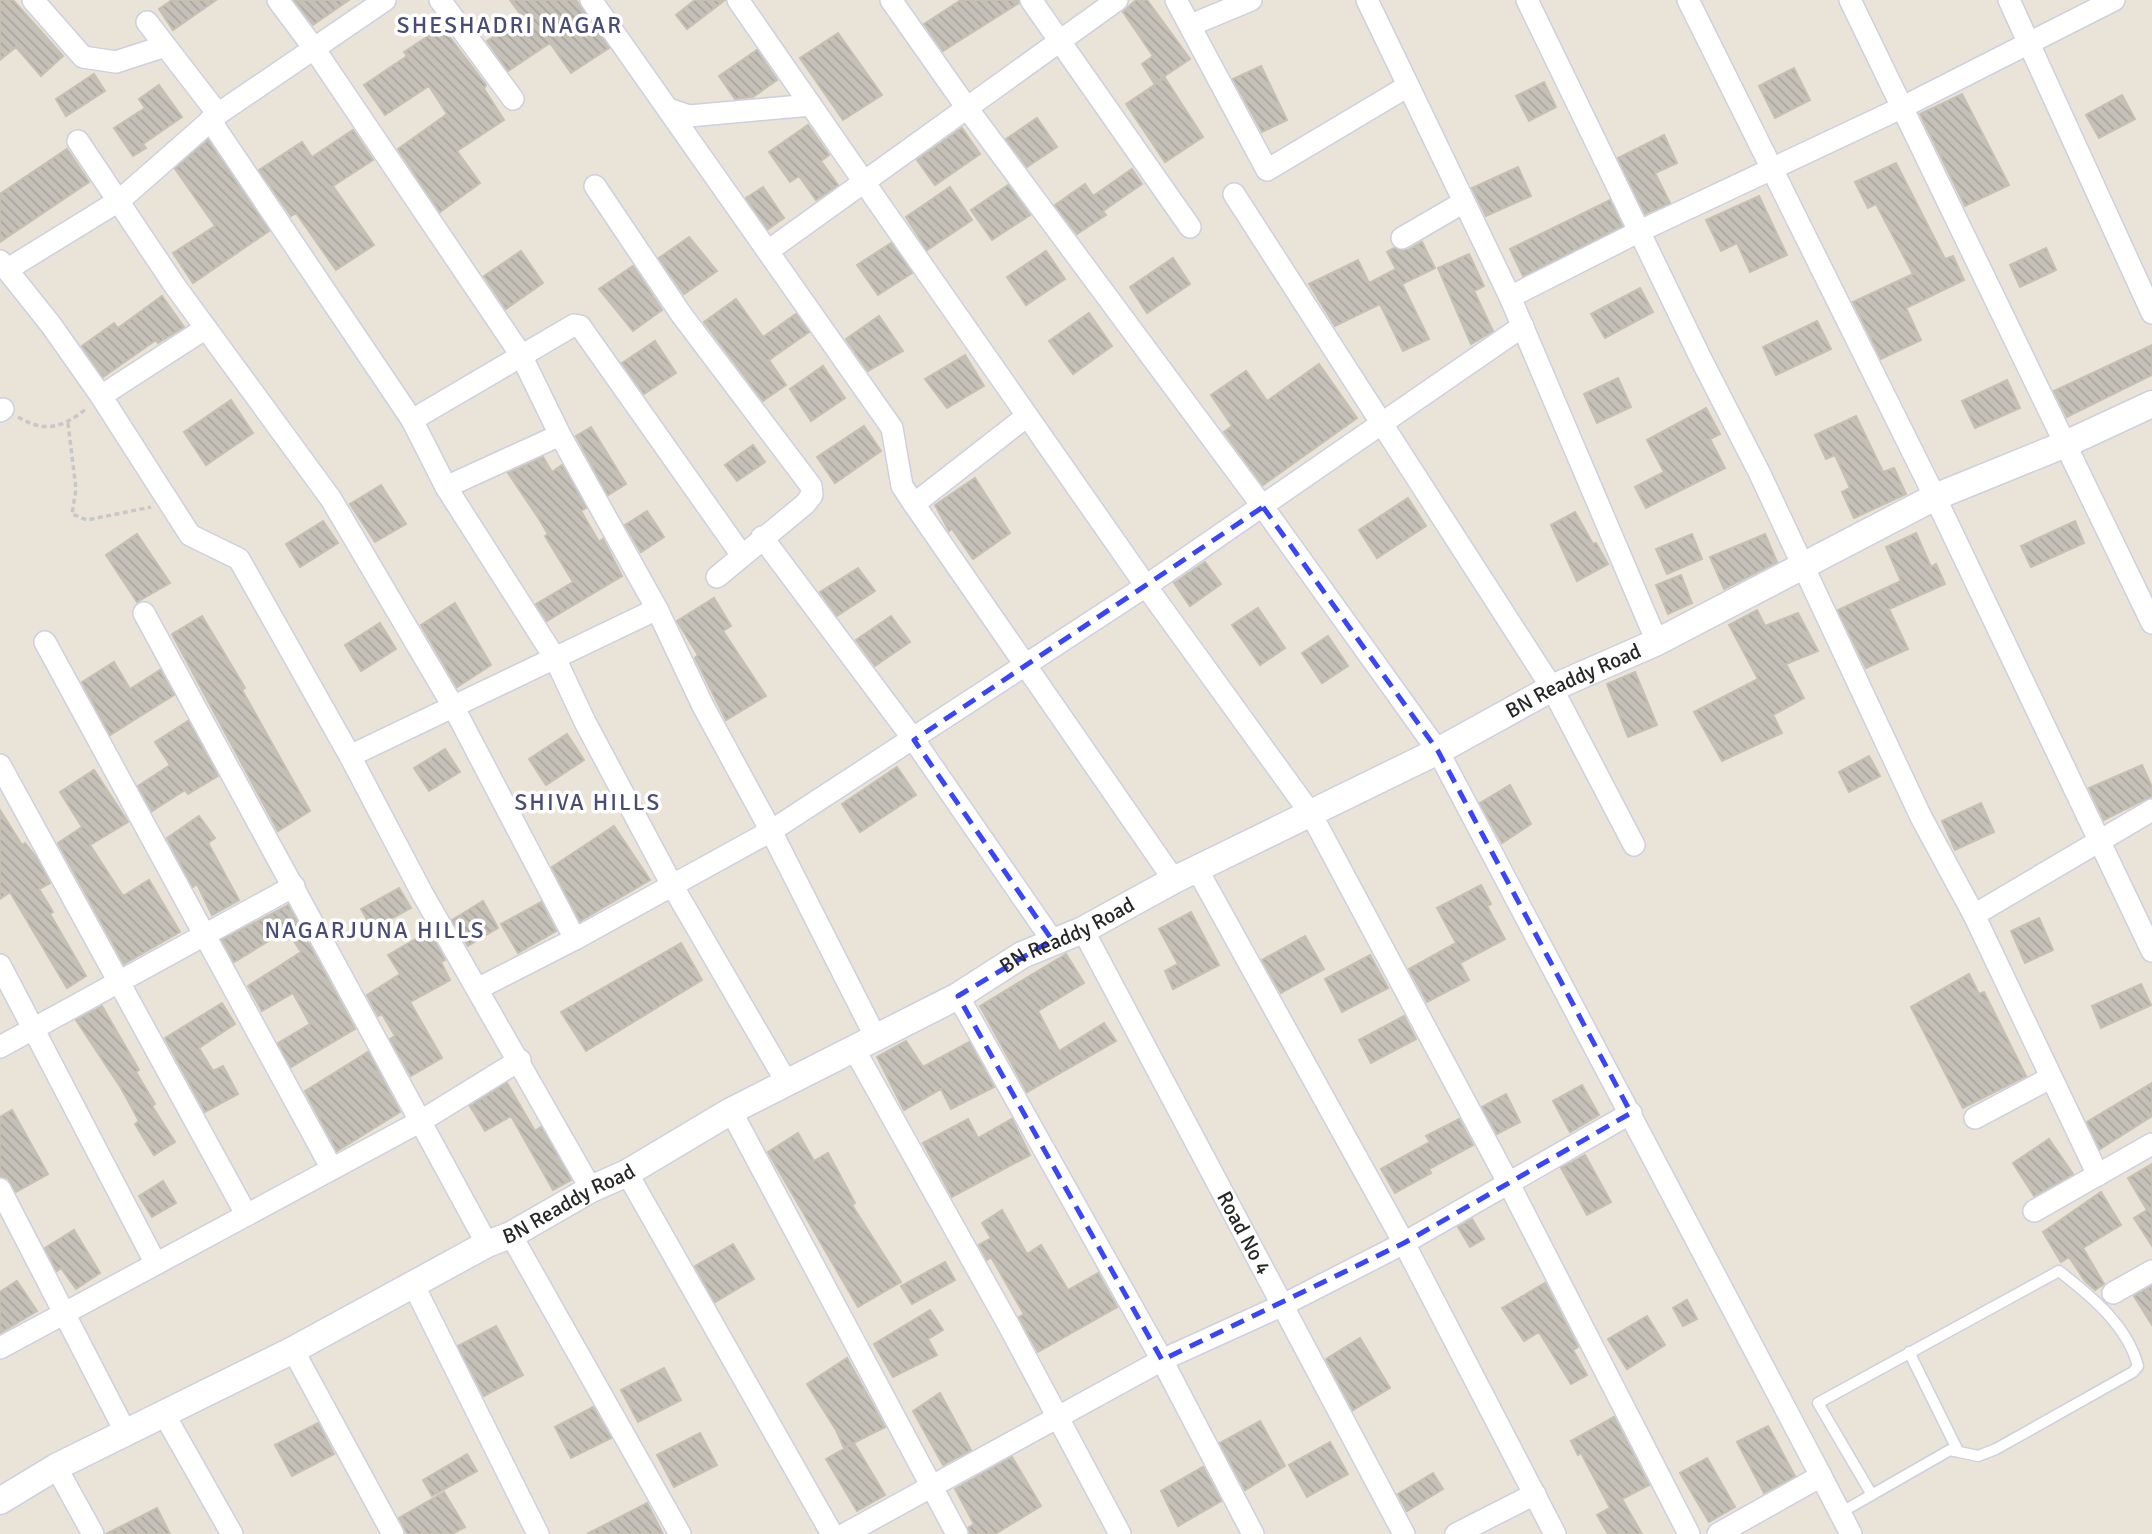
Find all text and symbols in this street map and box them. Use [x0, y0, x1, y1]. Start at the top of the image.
district label: SHESHADRI NAGAR [397, 11, 623, 40]
street label: BN Readdy Road [1501, 638, 1645, 724]
district label: SHIVA HILLS [515, 788, 661, 817]
street label: BN Readdy Road [995, 891, 1139, 979]
district label: NAGARJUNA HILLS [264, 916, 486, 945]
street label: BN Readdy Road [499, 1158, 640, 1250]
street label: Road No 4 [1211, 1187, 1277, 1279]

